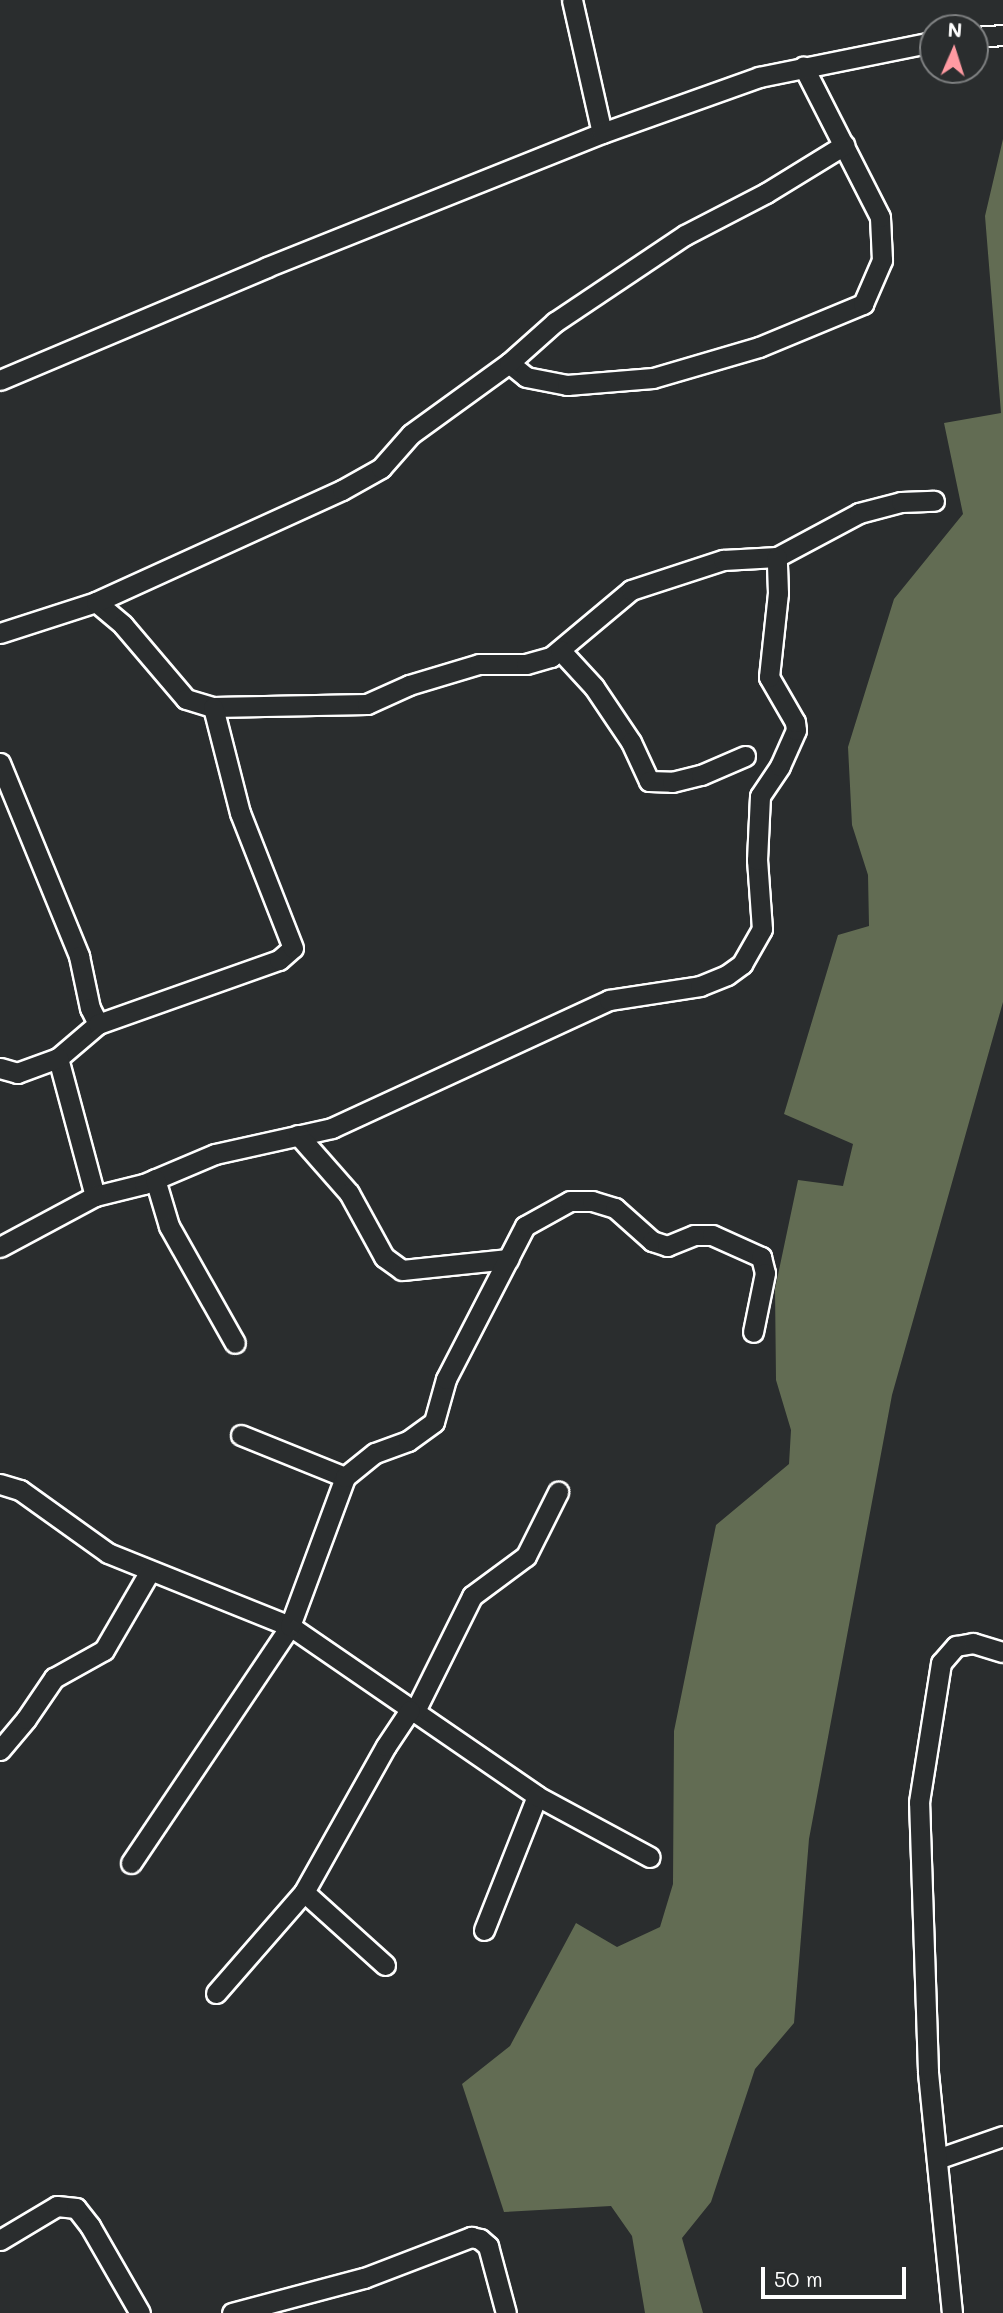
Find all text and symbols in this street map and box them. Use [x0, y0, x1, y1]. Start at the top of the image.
north arrow [919, 14, 989, 84]
text: N [947, 17, 963, 42]
scale bar [765, 2254, 910, 2298]
text: 50 m [774, 2265, 823, 2292]

